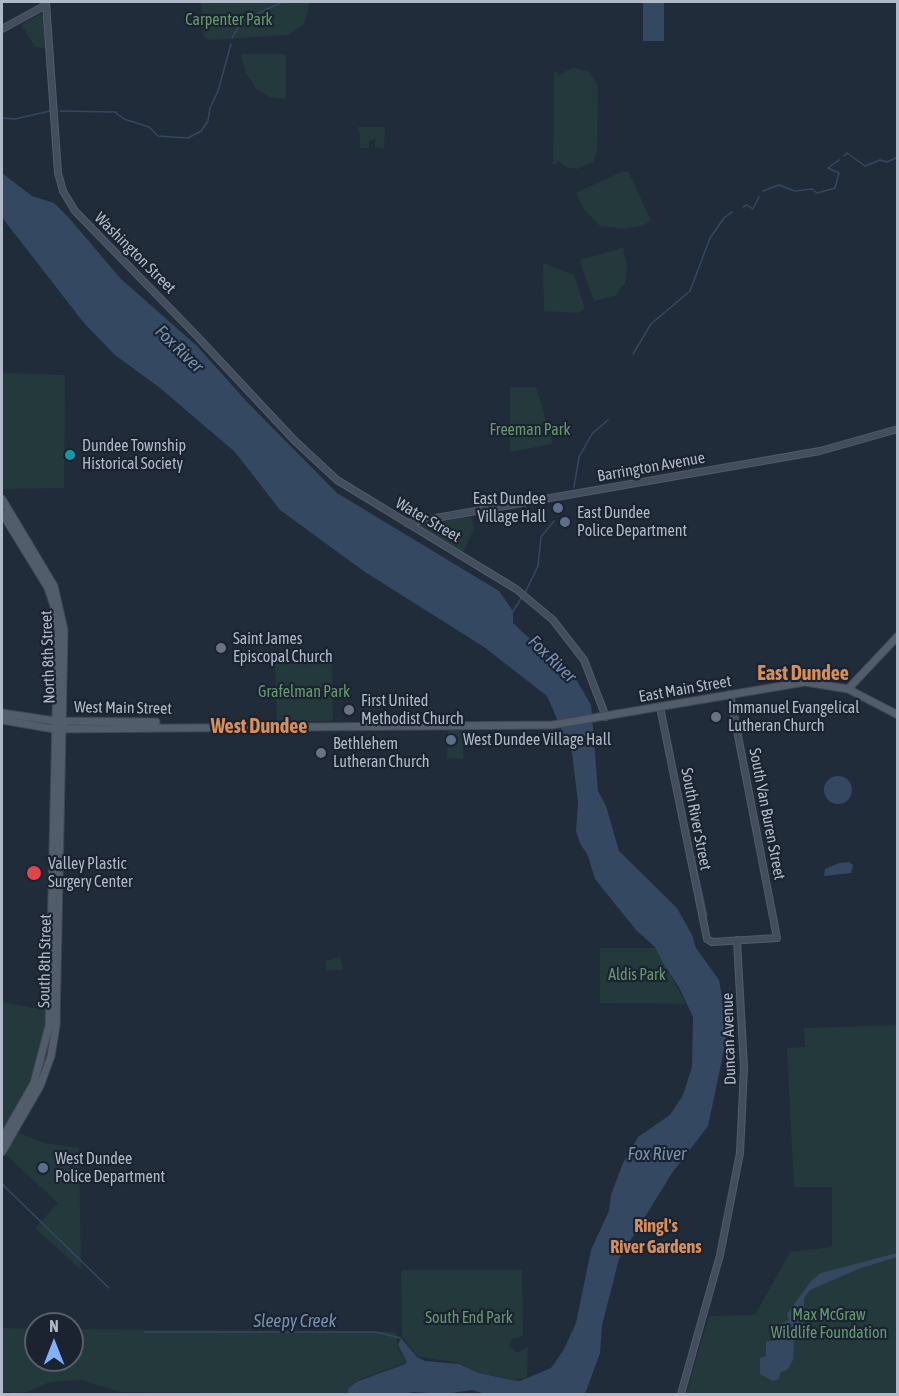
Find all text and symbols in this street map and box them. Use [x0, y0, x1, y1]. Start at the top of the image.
park label: Carpenter Park [185, 10, 273, 30]
street label: Washington Street [90, 208, 180, 298]
water label: Fox River [150, 321, 208, 377]
park label: Freeman Park [490, 420, 570, 440]
place label: Dundee Township Historical Society [82, 436, 186, 474]
marker: Dundee Township Historical Society [63, 448, 77, 462]
street label: Barrington Avenue [596, 448, 706, 486]
place label: East Dundee Village Hall [473, 489, 546, 527]
street label: Water Street [392, 494, 464, 546]
marker: East Dundee Village Hall [551, 501, 565, 515]
place label: East Dundee Police Department [577, 503, 687, 541]
marker: East Dundee Police Department [558, 515, 572, 529]
street label: North 8th Street [37, 610, 59, 704]
place label: Saint James Episcopal Church [233, 629, 333, 667]
water label: Fox River [523, 631, 581, 687]
marker: Saint James Episcopal Church [214, 641, 228, 655]
district label: East Dundee [757, 662, 849, 686]
street label: East Main Street [637, 671, 733, 707]
park label: Grafelman Park [258, 682, 350, 702]
place label: First United Methodist Church [361, 691, 464, 729]
street label: West Main Street [74, 698, 172, 718]
place label: Immanuel Evangelical Lutheran Church [728, 698, 860, 736]
marker: First United Methodist Church [342, 703, 356, 717]
marker: Immanuel Evangelical Lutheran Church [709, 710, 723, 724]
district label: West Dundee [211, 715, 307, 739]
place label: West Dundee Village Hall [463, 730, 611, 750]
marker: West Dundee Village Hall [444, 733, 458, 747]
place label: Bethlehem Lutheran Church [333, 734, 429, 772]
marker: Bethlehem Lutheran Church [314, 746, 328, 760]
street label: South Van Buren Street [745, 747, 789, 881]
street label: South River Street [677, 766, 715, 872]
place label: Valley Plastic Surgery Center [48, 854, 133, 892]
marker: Valley Plastic Surgery Center [25, 864, 43, 882]
street label: South 8th Street [35, 914, 55, 1008]
park label: Aldis Park [608, 965, 666, 985]
street label: Duncan Avenue [718, 993, 740, 1085]
water label: Fox River [628, 1143, 686, 1165]
place label: West Dundee Police Department [55, 1149, 165, 1187]
marker: West Dundee Police Department [36, 1161, 50, 1175]
district label: Ringl's River Gardens [610, 1215, 702, 1258]
park label: Max McGraw Wildlife Foundation [771, 1305, 887, 1343]
park label: South End Park [425, 1308, 513, 1328]
water label: Sleepy Creek [253, 1310, 337, 1332]
north arrow [24, 1312, 84, 1372]
text: N [49, 1317, 59, 1335]

